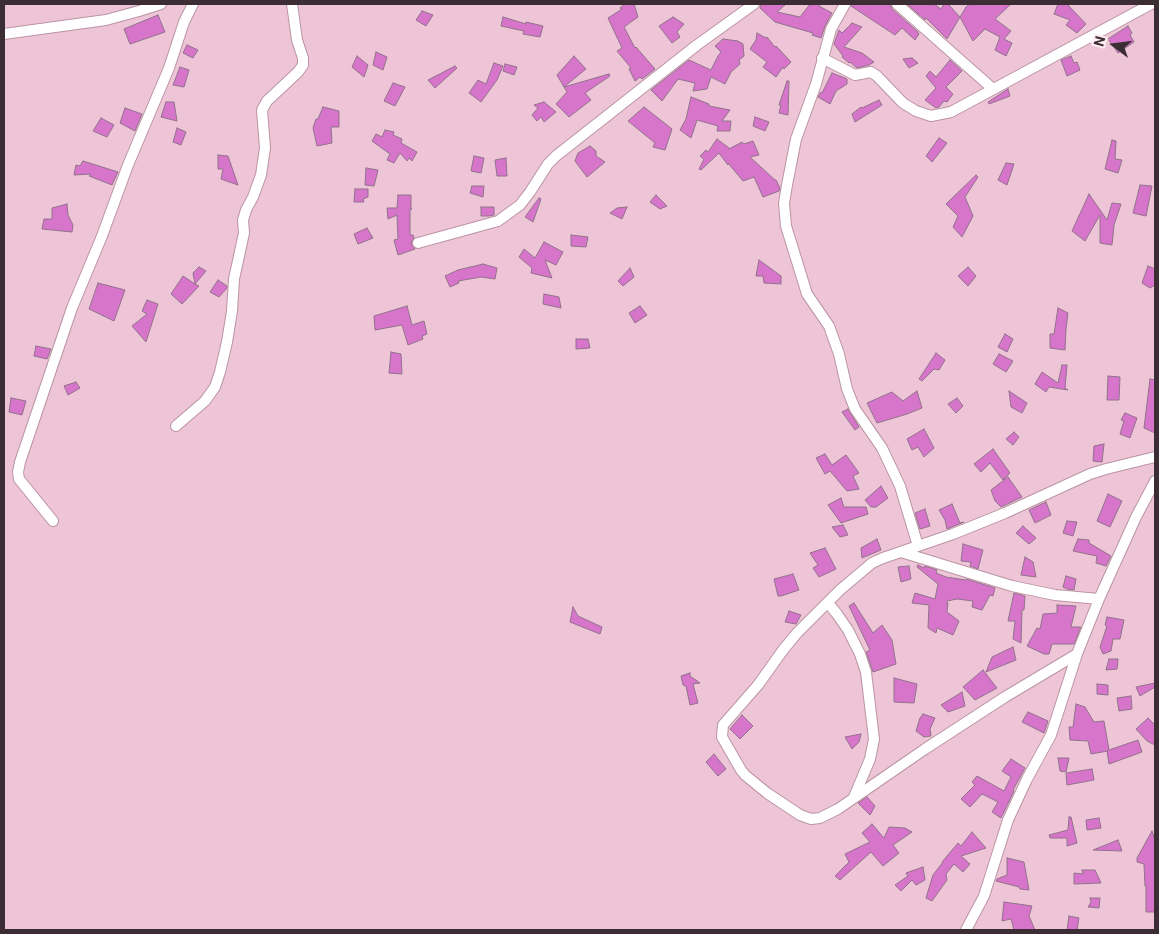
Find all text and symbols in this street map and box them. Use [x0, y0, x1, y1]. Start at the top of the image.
north arrow [1089, 20, 1139, 70]
text: N [1091, 34, 1109, 48]

